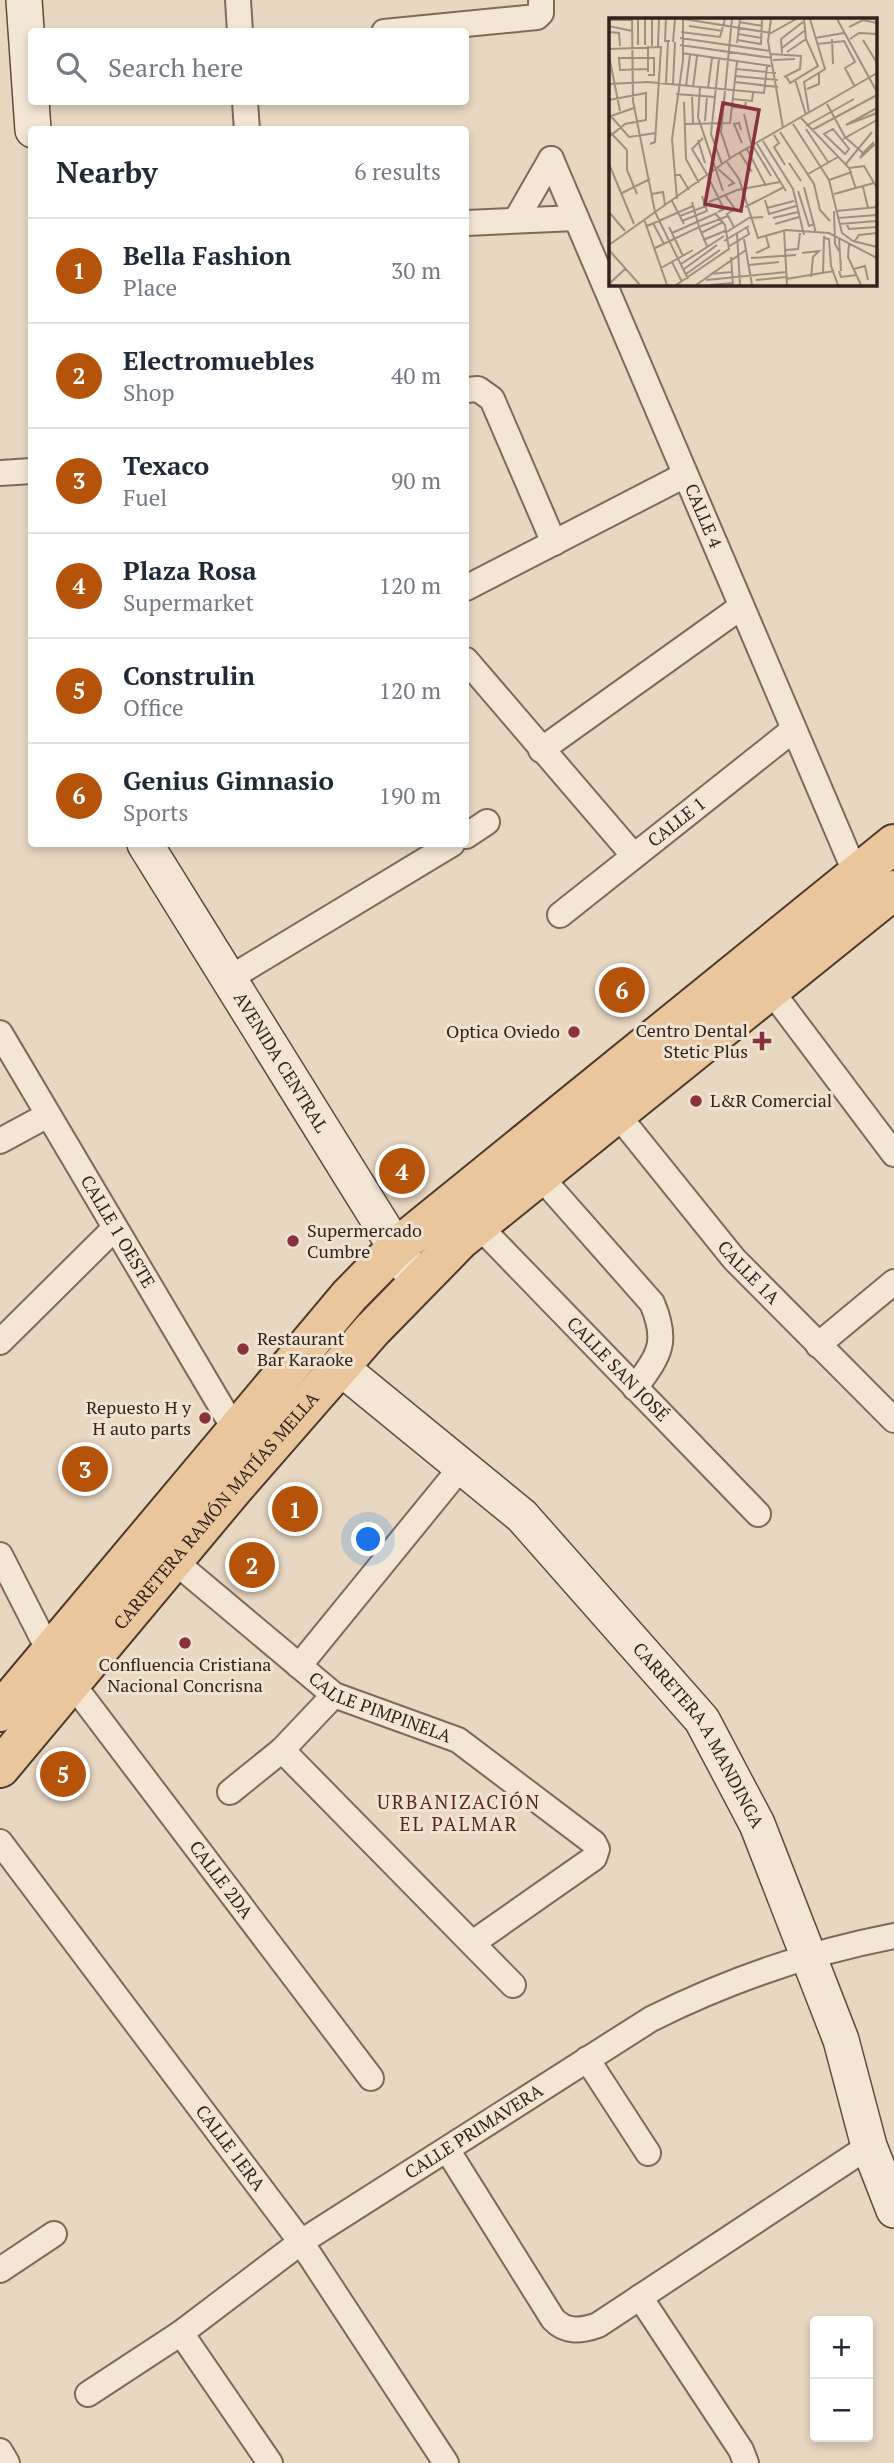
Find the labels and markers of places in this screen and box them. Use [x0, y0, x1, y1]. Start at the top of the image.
pin: 6 [599, 964, 645, 1016]
place label: Centro Dental Stetic Plus [636, 1018, 748, 1063]
place label: Optica Oviedo [446, 1019, 560, 1043]
marker: Optica Oviedo [566, 1024, 582, 1040]
marker: Centro Dental Stetic Plus [754, 1033, 770, 1049]
place label: L&R Comercial [710, 1088, 832, 1112]
marker: L&R Comercial [688, 1093, 704, 1109]
pin: 4 [379, 1145, 425, 1197]
place label: Supermercado Cumbre [307, 1218, 422, 1263]
marker: Supermercado Cumbre [285, 1233, 301, 1249]
place label: Restaurant Bar Karaoke [257, 1326, 353, 1371]
marker: Restaurant Bar Karaoke [235, 1341, 251, 1357]
place label: Repuesto H y H auto parts [86, 1395, 192, 1440]
marker: Repuesto H y H auto parts [197, 1410, 213, 1426]
pin: 3 [62, 1443, 108, 1495]
pin: 1 [272, 1483, 318, 1535]
pin: 2 [229, 1539, 275, 1591]
marker: Confluencia Cristiana Nacional Concrisna [177, 1635, 193, 1651]
place label: Confluencia Cristiana Nacional Concrisna [99, 1652, 271, 1697]
pin: 5 [40, 1748, 86, 1800]

